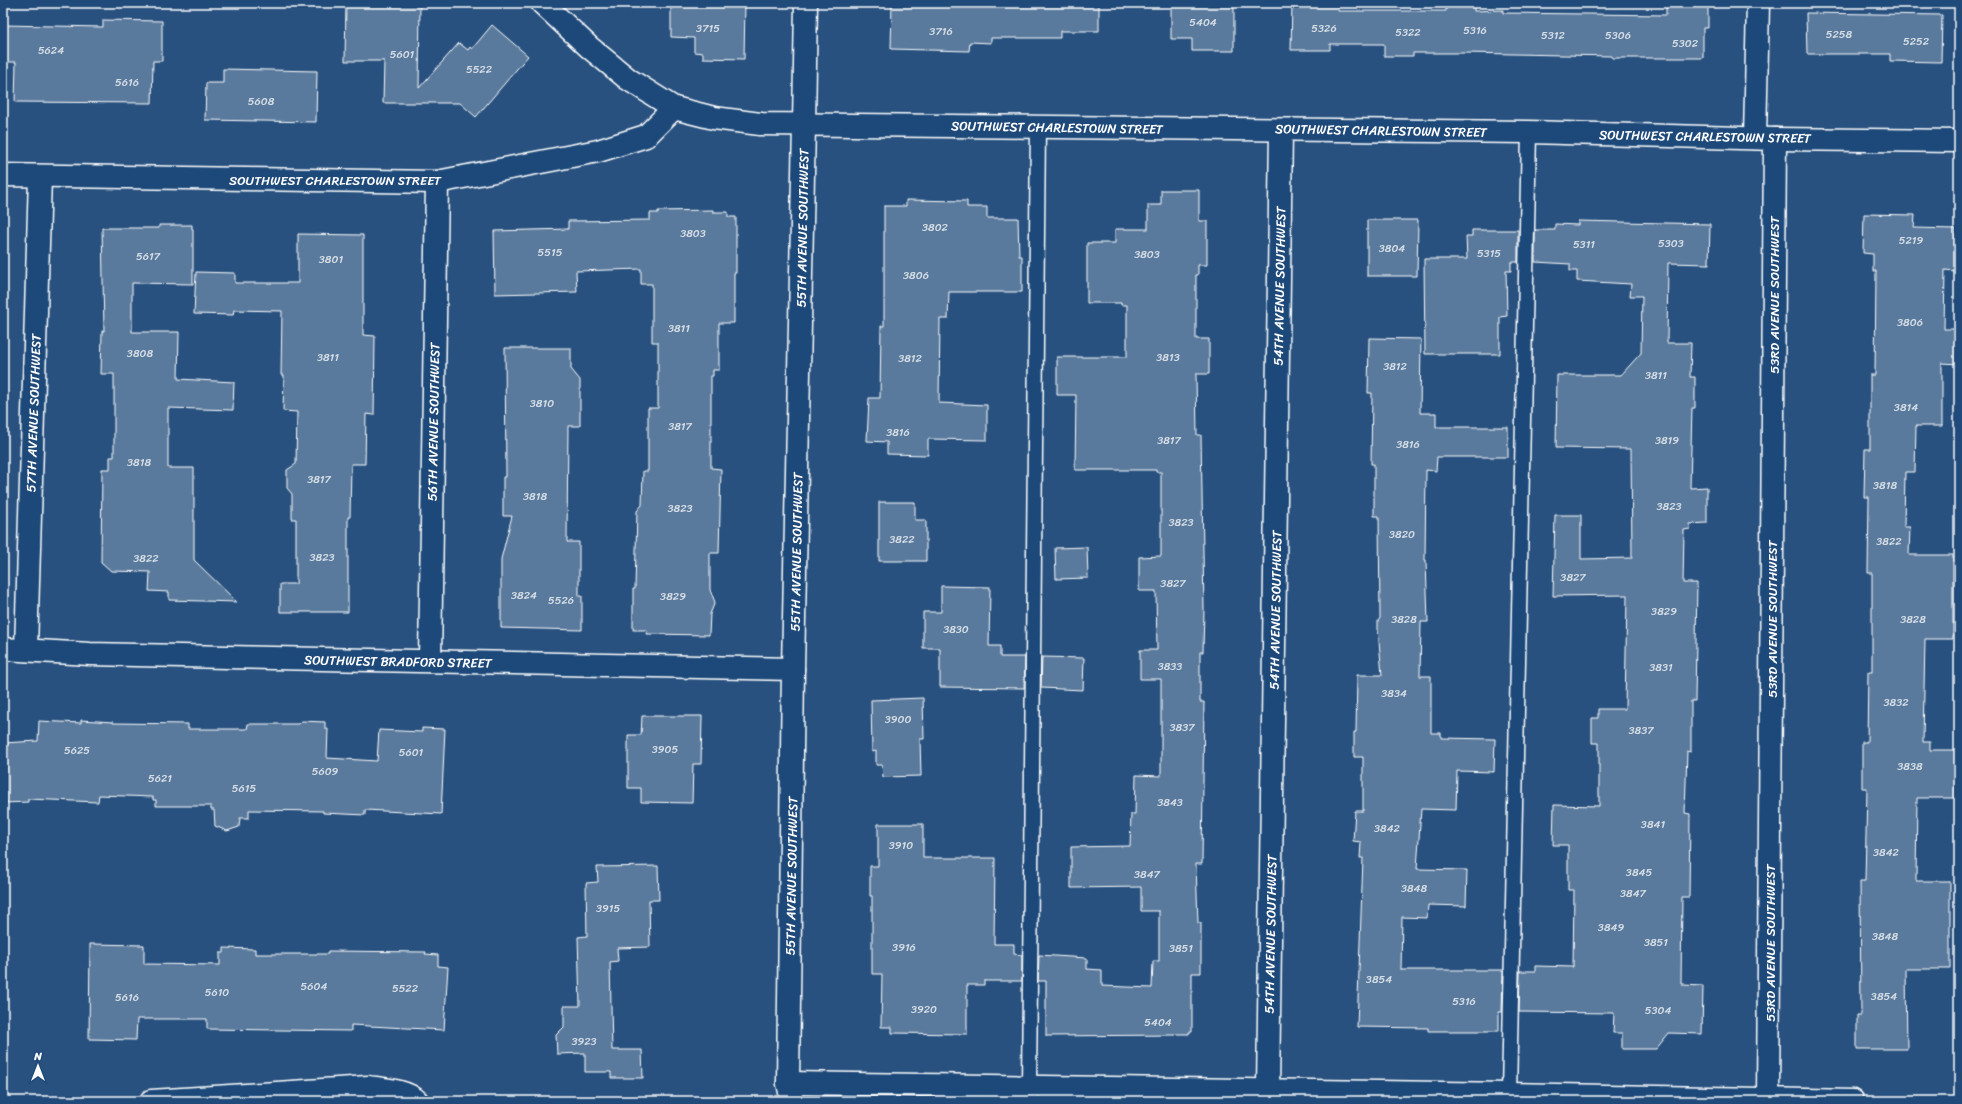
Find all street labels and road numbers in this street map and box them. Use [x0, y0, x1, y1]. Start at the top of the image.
street label: SOUTHWEST CHARLESTOWN STREET [951, 114, 1165, 141]
street label: SOUTHWEST CHARLESTOWN STREET [1275, 117, 1489, 144]
street label: SOUTHWEST CHARLESTOWN STREET [1599, 123, 1813, 150]
street label: 55TH AVENUE SOUTHWEST [790, 148, 815, 308]
street label: SOUTHWEST CHARLESTOWN STREET [229, 169, 442, 192]
street label: 54TH AVENUE SOUTHWEST [1267, 205, 1292, 366]
street label: 53RD AVENUE SOUTHWEST [1763, 215, 1786, 374]
street label: 57TH AVENUE SOUTHWEST [19, 333, 48, 493]
street label: 56TH AVENUE SOUTHWEST [421, 342, 446, 501]
street label: 55TH AVENUE SOUTHWEST [784, 472, 809, 632]
street label: 54TH AVENUE SOUTHWEST [1263, 529, 1288, 690]
street label: 53RD AVENUE SOUTHWEST [1761, 539, 1784, 698]
street label: SOUTHWEST BRADFORD STREET [304, 648, 493, 675]
street label: 55TH AVENUE SOUTHWEST [779, 796, 804, 956]
street label: 54TH AVENUE SOUTHWEST [1258, 853, 1283, 1014]
street label: 53RD AVENUE SOUTHWEST [1759, 863, 1782, 1022]

